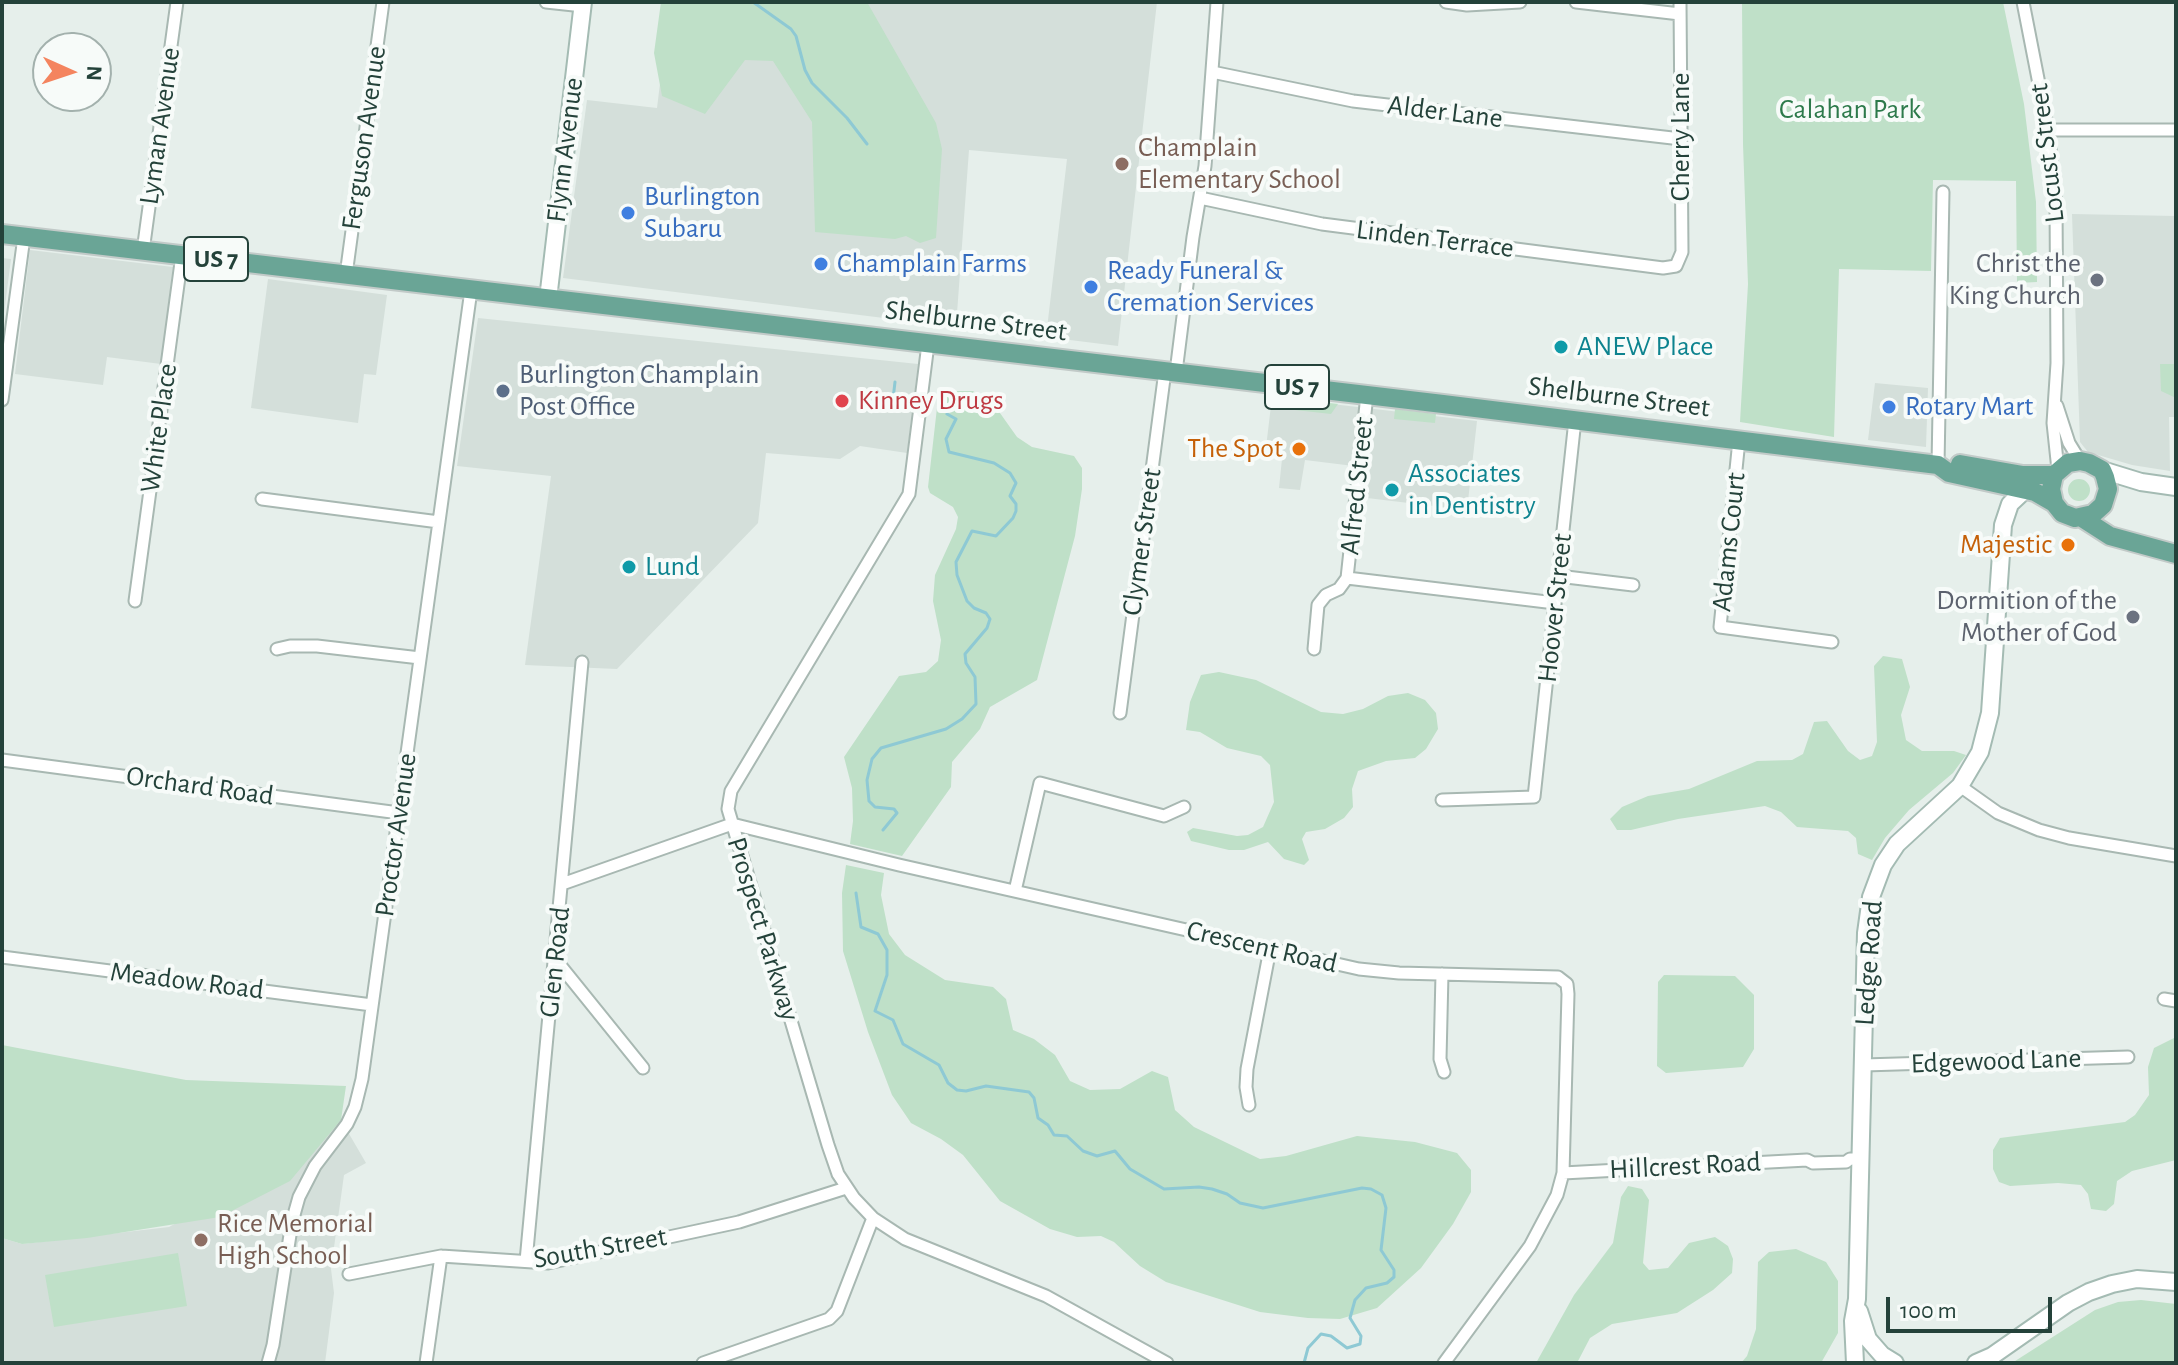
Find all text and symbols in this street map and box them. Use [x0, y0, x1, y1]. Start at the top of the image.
north arrow [32, 32, 112, 112]
street label: Ferguson Avenue [334, 44, 394, 232]
street label: Lyman Avenue [132, 45, 188, 207]
text: N [83, 65, 105, 81]
street label: Cherry Lane [1664, 73, 1698, 201]
street label: Flynn Avenue [539, 76, 591, 224]
street label: Locust Street [2022, 82, 2072, 224]
street label: Alder Lane [1385, 88, 1505, 136]
park label: Calahan Park [1779, 93, 1921, 127]
place label: Champlain Elementary School [1138, 131, 1341, 197]
marker: Champlain Elementary School [1113, 155, 1131, 173]
place label: Burlington Subaru [644, 180, 760, 246]
marker: Burlington Subaru [619, 204, 637, 222]
street label: Linden Terrace [1354, 213, 1516, 265]
road number: US 7 [184, 237, 248, 281]
place label: Champlain Farms [837, 247, 1027, 281]
place label: Christ the King Church [1949, 247, 2081, 313]
place label: Ready Funeral & Cremation Services [1107, 254, 1314, 320]
marker: Champlain Farms [812, 255, 830, 273]
marker: Christ the King Church [2088, 271, 2106, 289]
marker: Ready Funeral & Cremation Services [1082, 278, 1100, 296]
street label: Shelburne Street [883, 293, 1069, 349]
place label: ANEW Place [1577, 330, 1713, 364]
marker: ANEW Place [1552, 338, 1570, 356]
place label: Burlington Champlain Post Office [519, 358, 759, 424]
street label: White Place [133, 361, 185, 495]
road number: US 7 [1265, 365, 1329, 409]
street label: Shelburne Street [1526, 369, 1712, 425]
marker: Burlington Champlain Post Office [494, 382, 512, 400]
place label: Kinney Drugs [858, 384, 1004, 418]
place label: Rotary Mart [1905, 390, 2033, 424]
marker: Kinney Drugs [833, 392, 851, 410]
marker: Rotary Mart [1880, 398, 1898, 416]
street label: Alfred Street [1333, 415, 1381, 557]
place label: The Spot [1187, 432, 1283, 466]
marker: The Spot [1290, 440, 1308, 458]
place label: Associates in Dentistry [1408, 457, 1536, 523]
street label: Clymer Street [1115, 466, 1169, 618]
street label: Adams Court [1705, 471, 1753, 613]
marker: Associates in Dentistry [1383, 481, 1401, 499]
place label: Majestic [1960, 528, 2052, 562]
street label: Hoover Street [1530, 532, 1580, 684]
marker: Majestic [2059, 536, 2077, 554]
place label: Lund [645, 550, 700, 584]
marker: Lund [620, 558, 638, 576]
place label: Dormition of the Mother of God [1936, 584, 2117, 650]
marker: Dormition of the Mother of God [2124, 608, 2142, 626]
street label: Proctor Avenue [368, 751, 424, 919]
street label: Orchard Road [124, 759, 276, 813]
street label: Prospect Parkway [719, 833, 807, 1025]
street label: Ledge Road [1848, 899, 1890, 1027]
street label: Glen Road [532, 905, 578, 1019]
street label: Crescent Road [1183, 913, 1341, 981]
street label: Meadow Road [108, 955, 266, 1007]
street label: Edgewood Lane [1910, 1041, 2082, 1081]
street label: Hillcrest Road [1608, 1145, 1762, 1187]
place label: Rice Memorial High School [217, 1207, 374, 1273]
street label: South Street [531, 1220, 669, 1276]
marker: Rice Memorial High School [192, 1231, 210, 1249]
scale bar [1890, 1281, 2056, 1331]
text: 100 m [1900, 1299, 1957, 1323]

